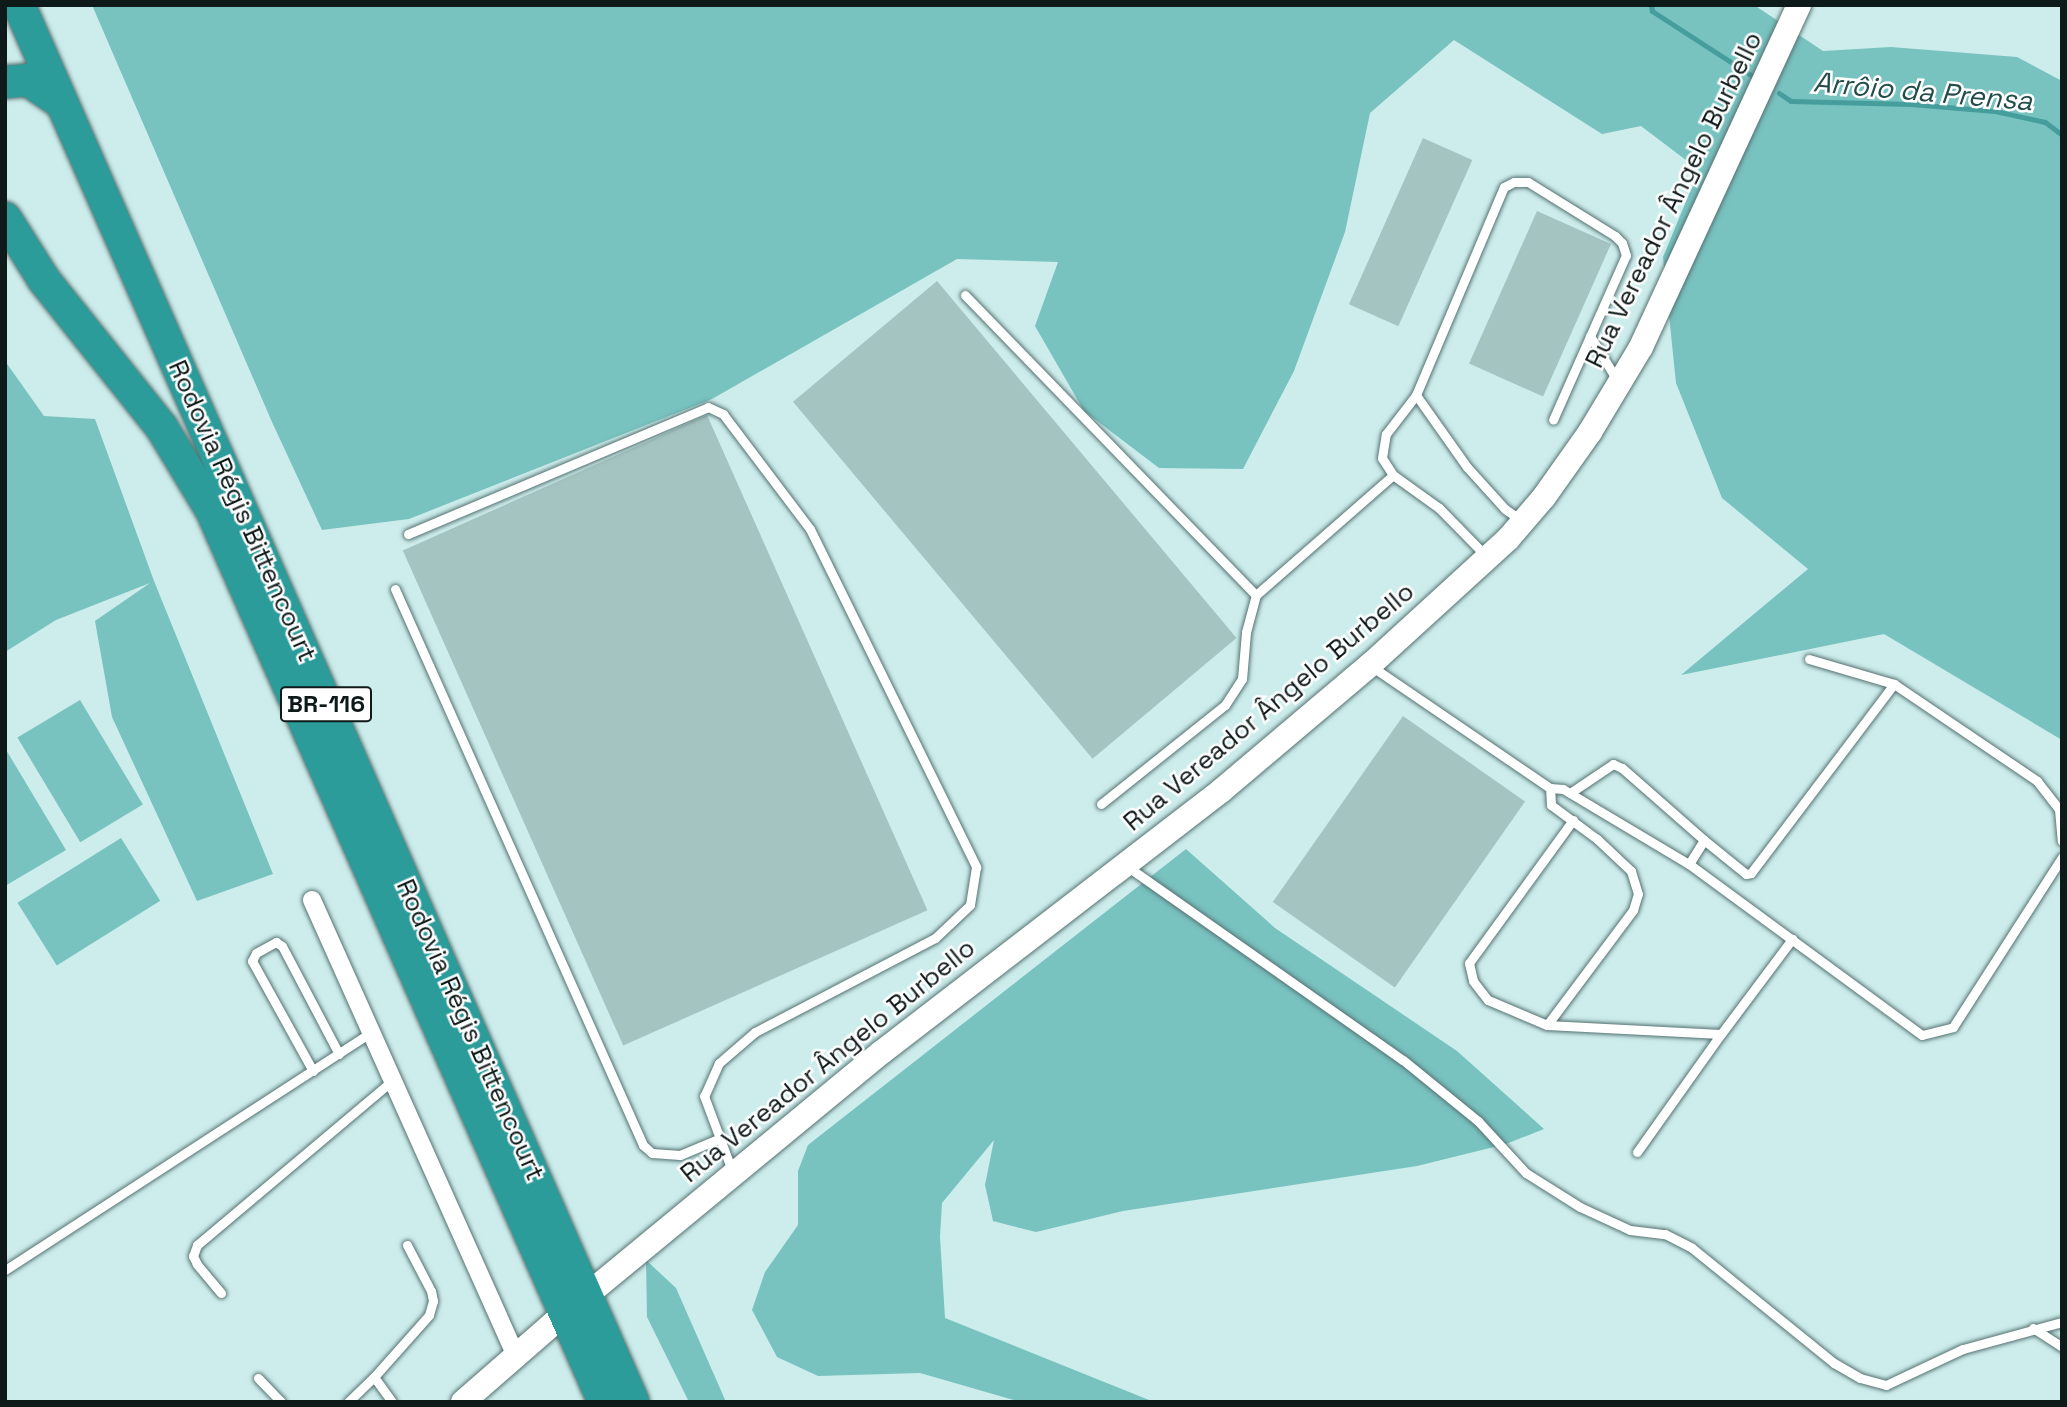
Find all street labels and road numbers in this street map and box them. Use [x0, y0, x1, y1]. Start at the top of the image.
street label: Rua Vereador Ângelo Burbello [1579, 27, 1769, 373]
street label: Rodovia Régis Bittencourt [161, 356, 323, 666]
street label: Rua Vereador Ângelo Burbello [1117, 576, 1421, 838]
road number: BR-116 [279, 684, 373, 724]
street label: Rodovia Régis Bittencourt [389, 875, 551, 1185]
street label: Rua Vereador Ângelo Burbello [674, 932, 982, 1190]

